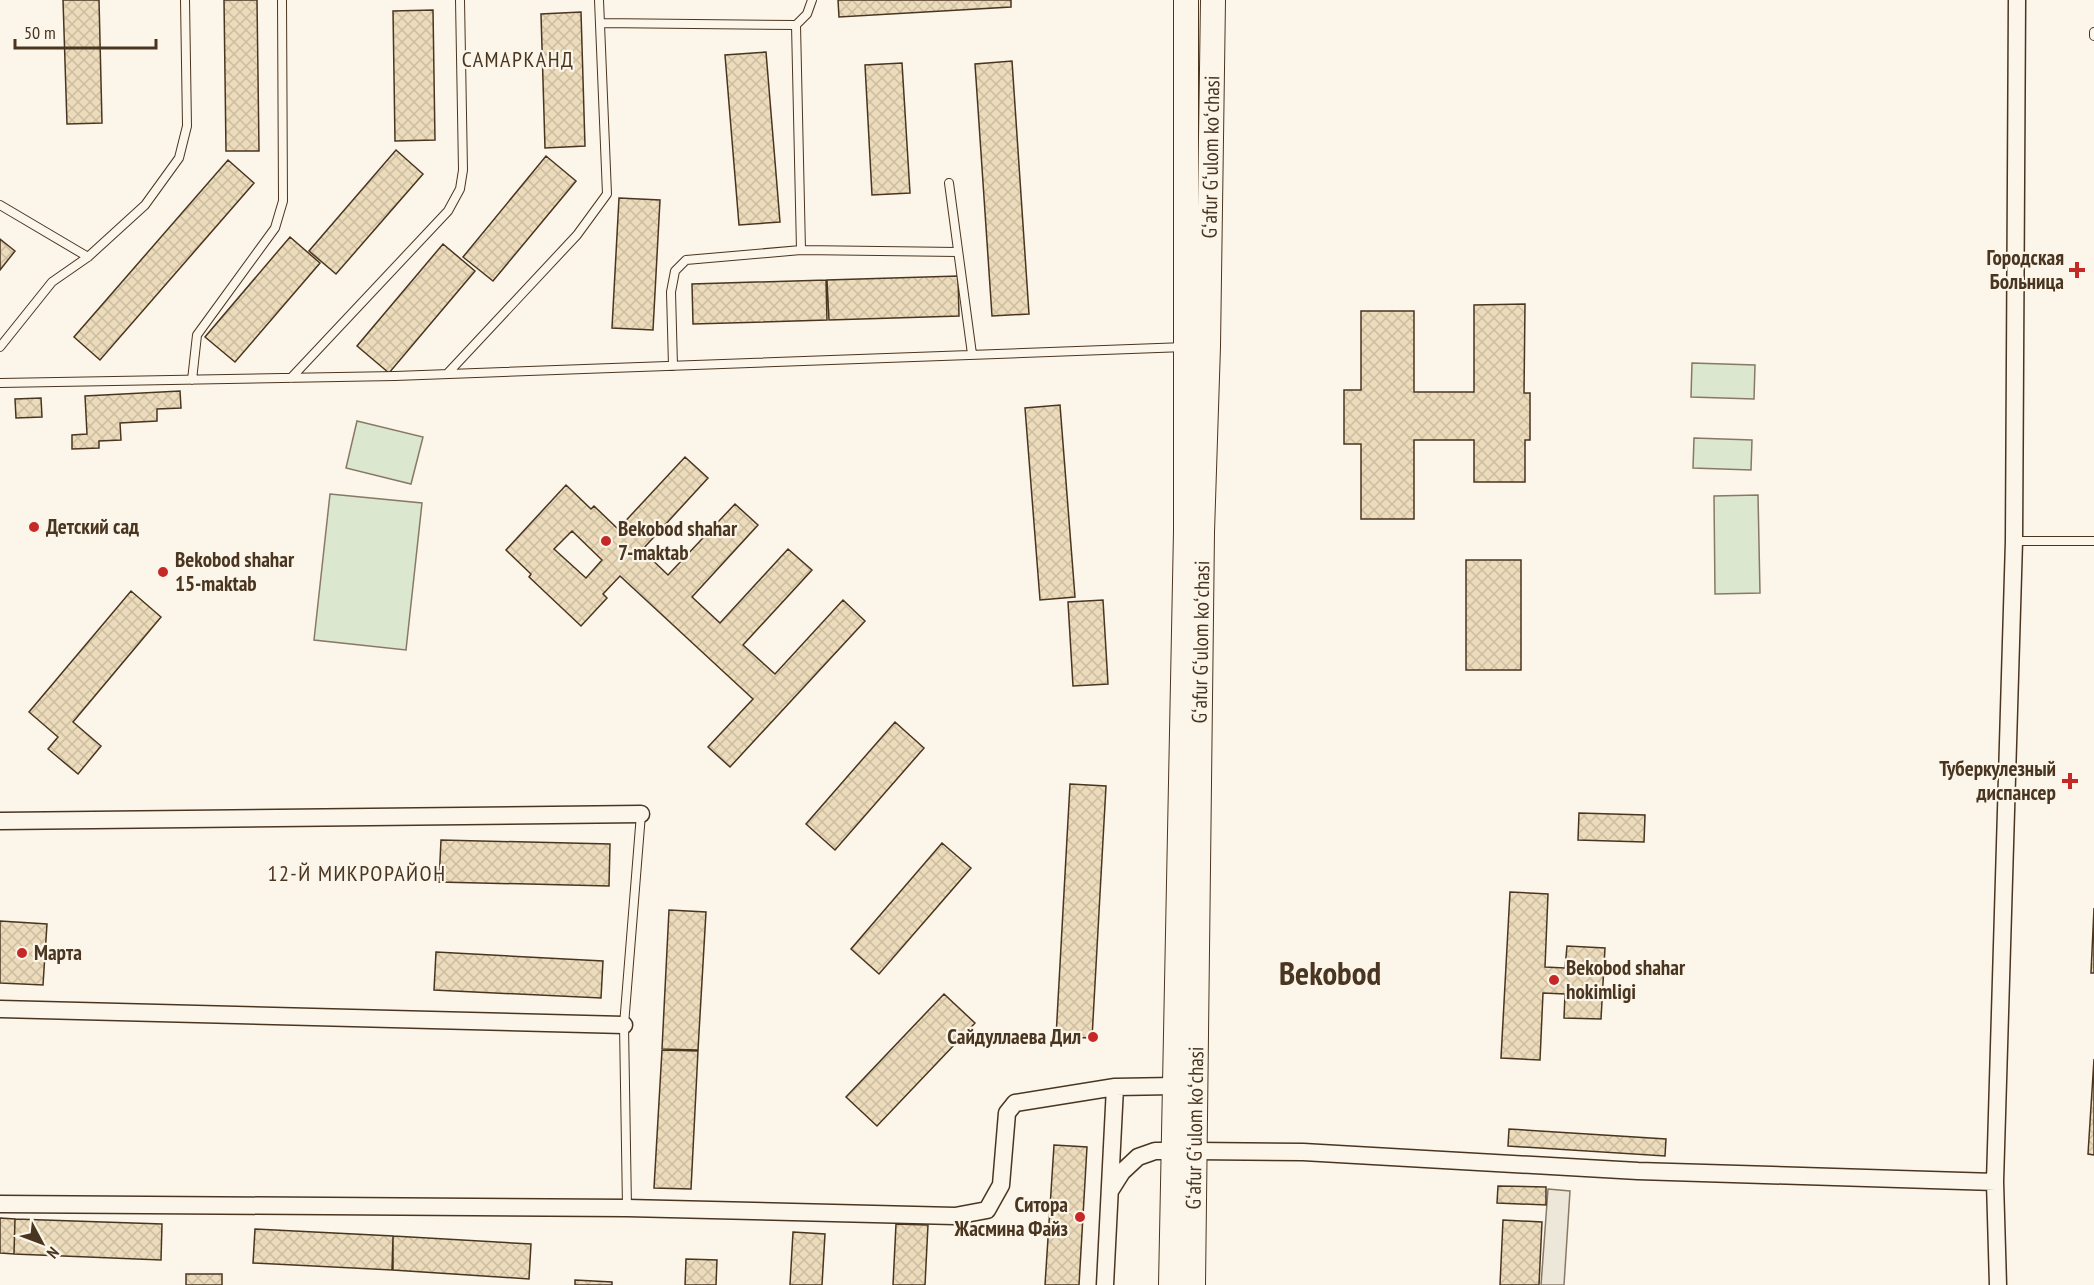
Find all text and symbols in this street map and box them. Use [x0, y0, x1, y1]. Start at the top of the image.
scale bar [15, 12, 156, 50]
text: 50 m [24, 21, 56, 44]
district label: САМАРКАНД [462, 45, 574, 73]
street label: Gʻafur Gʻulom koʻchasi [1196, 75, 1225, 239]
place label: Городская Больница [1987, 244, 2064, 295]
marker: Городская Больница [2068, 261, 2086, 279]
place label: Детский сад [46, 513, 139, 540]
place label: Bekobod shahar 7-maktab [618, 515, 738, 566]
marker: Детский сад [27, 520, 41, 534]
marker: Bekobod shahar 7-maktab [599, 534, 613, 548]
place label: Bekobod shahar 15-maktab [175, 546, 295, 597]
street label: Gʻafur Gʻulom koʻchasi [1186, 560, 1215, 724]
marker: Bekobod shahar 15-maktab [156, 565, 170, 579]
place label: Туберкулезный диспансер [1939, 755, 2056, 806]
marker: Туберкулезный диспансер [2061, 772, 2079, 790]
district label: 12-Й МИКРОРАЙОН [268, 859, 446, 887]
place label: Марта [34, 939, 82, 966]
marker: Марта [15, 946, 29, 960]
district label: Bekobod [1279, 951, 1381, 994]
place label: Bekobod shahar hokimligi [1566, 954, 1686, 1005]
marker: Bekobod shahar hokimligi [1547, 973, 1561, 987]
place label: Сайдуллаева Дил [947, 1023, 1081, 1050]
marker: Сайдуллаева Дил [1086, 1030, 1100, 1044]
street label: Gʻafur Gʻulom koʻchasi [1180, 1046, 1209, 1210]
place label: Ситора Жасмина Файз [953, 1191, 1068, 1242]
marker: Ситора Жасмина Файз [1073, 1210, 1087, 1224]
north arrow [12, 1213, 72, 1273]
text: N [43, 1243, 64, 1263]

